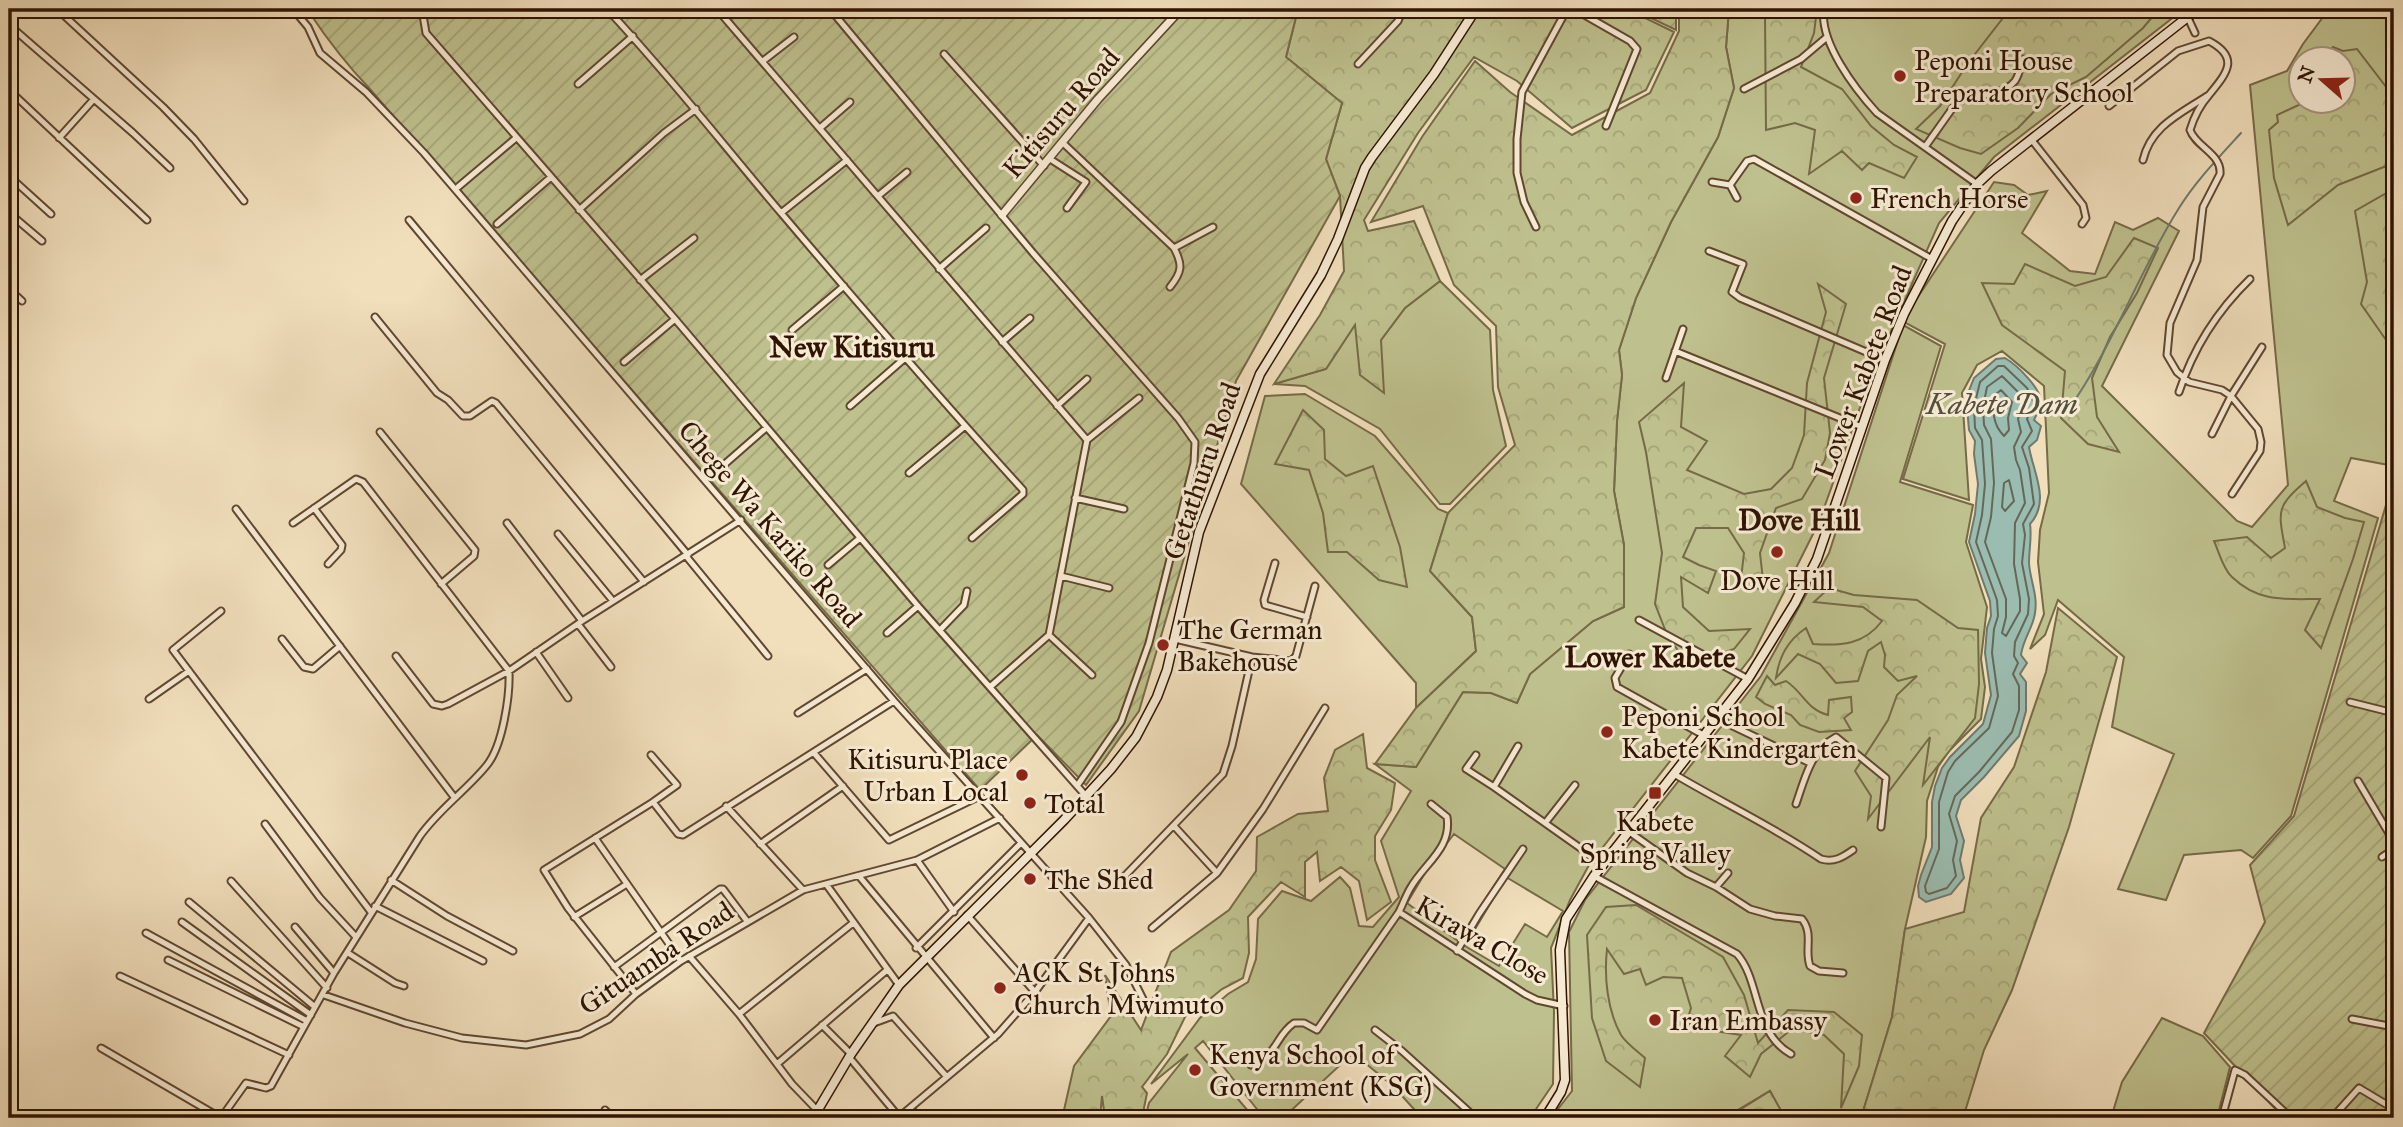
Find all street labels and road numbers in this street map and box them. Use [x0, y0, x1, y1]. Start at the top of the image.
street label: Kitisuru Road [995, 41, 1127, 185]
street label: Lower Kabete Road [1806, 261, 1920, 483]
street label: Getathuru Road [1155, 378, 1249, 564]
street label: Chege Wa Kariko Road [671, 413, 869, 635]
street label: Kirawa Close [1409, 888, 1555, 992]
street label: Gituamba Road [572, 893, 740, 1023]

